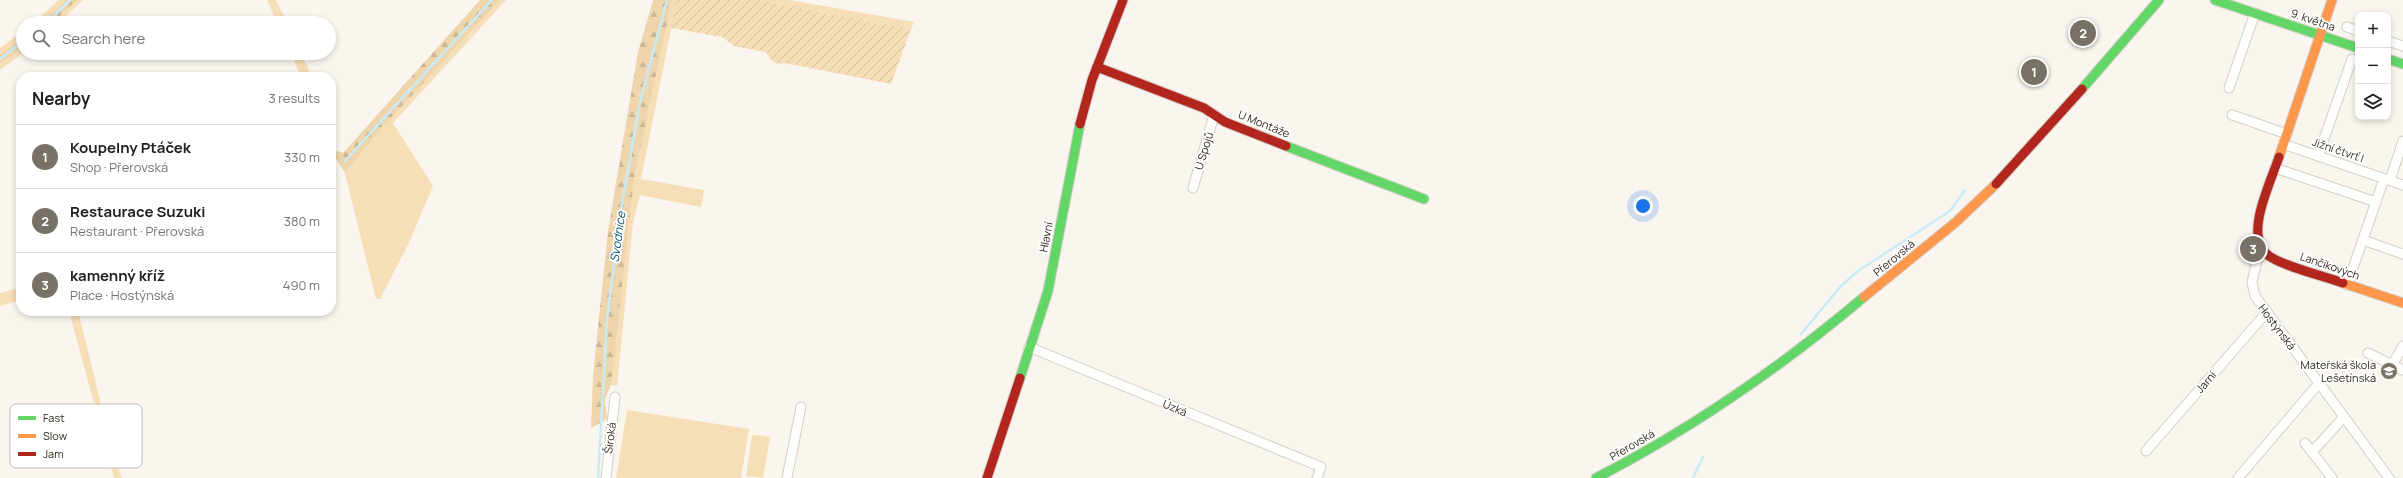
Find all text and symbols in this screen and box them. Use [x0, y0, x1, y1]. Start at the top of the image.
street label: 9. května [2289, 5, 2337, 34]
map controls [2355, 12, 2391, 120]
button: + [2355, 12, 2391, 48]
search box [16, 16, 336, 60]
pin: 2 [2070, 18, 2096, 48]
icon: search [30, 27, 52, 49]
text: Search here [62, 28, 145, 49]
button: − [2355, 48, 2391, 84]
pin: 1 [2021, 57, 2047, 87]
button: layers [2355, 84, 2391, 120]
text: Nearby [32, 87, 90, 110]
text: 3 results [268, 89, 320, 107]
street label: U Montáže [1236, 106, 1293, 141]
street label: U Spojů [1191, 130, 1216, 172]
street label: Jižní čtvrť I [2310, 134, 2366, 165]
text: Koupelny Ptáček [70, 137, 191, 158]
text: 1 [42, 148, 48, 166]
text: 330 m [284, 148, 320, 166]
text: Shop · Přerovská [70, 158, 168, 176]
your location [1633, 196, 1653, 216]
text: Restaurace Suzuki [70, 201, 205, 222]
water label: Svodnice [606, 210, 630, 263]
text: 2 [41, 212, 49, 230]
text: 380 m [284, 212, 320, 230]
street label: Hlavní [1035, 220, 1056, 253]
text: Restaurant · Přerovská [70, 222, 204, 240]
pin: 3 [2240, 234, 2266, 264]
street label: Přerovská [1870, 236, 1918, 279]
street label: Lančíkových [2298, 248, 2362, 283]
text: kamenný kříž [70, 265, 165, 286]
text: 3 [41, 276, 49, 294]
text: 490 m [283, 276, 320, 294]
text: Place · Hostýnská [70, 286, 174, 304]
street label: Hostýnská [2255, 301, 2300, 353]
place label: Mateřská škola Lešetínská [2300, 357, 2376, 385]
school or university icon: Mateřská škola Lešetínská [2379, 361, 2399, 381]
street label: Jarní [2192, 367, 2220, 396]
street label: Úzká [1161, 396, 1190, 419]
legend [10, 404, 142, 468]
text: Fast [43, 410, 65, 425]
street label: Široká [600, 422, 619, 454]
street label: Přerovská [1606, 426, 1657, 464]
text: Slow [43, 428, 68, 443]
text: Jam [43, 446, 64, 461]

